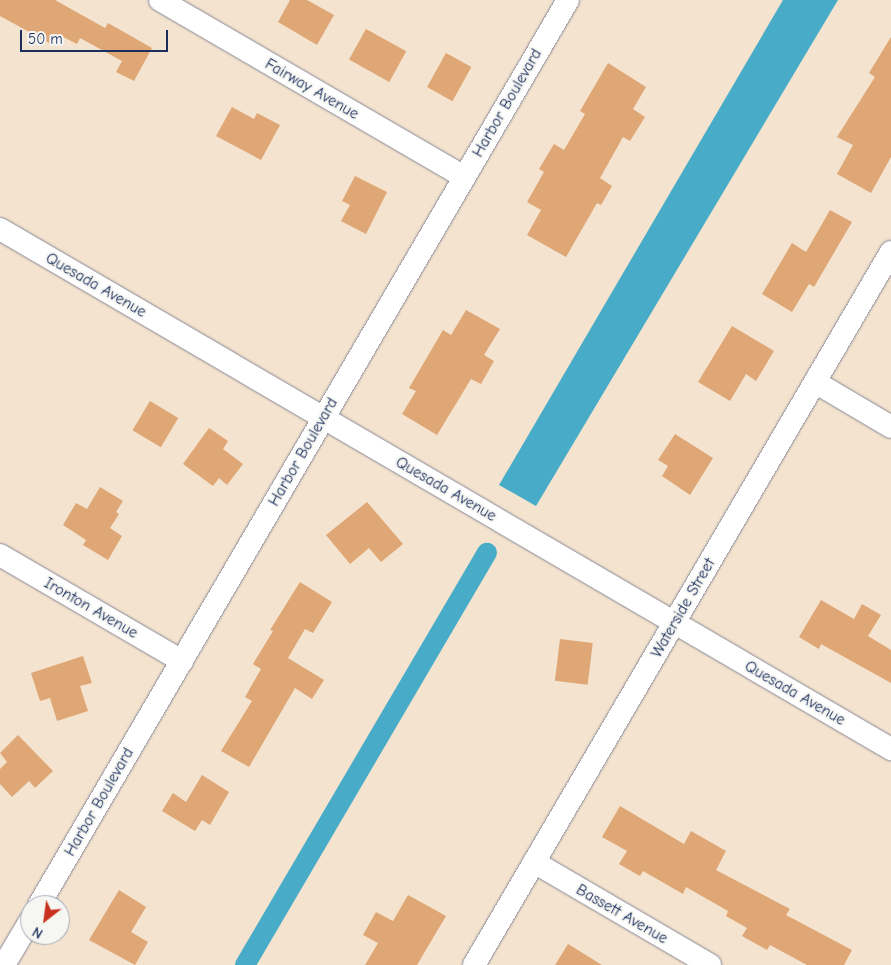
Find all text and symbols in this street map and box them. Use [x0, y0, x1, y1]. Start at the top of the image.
scale bar [22, 20, 170, 52]
text: 50 m [28, 30, 63, 48]
street label: Harbor Boulevard [468, 45, 546, 161]
street label: Fairway Avenue [262, 54, 362, 124]
street label: Quesada Avenue [42, 248, 150, 322]
street label: Harbor Boulevard [264, 394, 342, 510]
street label: Quesada Avenue [392, 452, 500, 526]
street label: Waterside Street [647, 555, 719, 661]
street label: Ironton Avenue [41, 573, 141, 643]
street label: Quesada Avenue [741, 656, 849, 730]
street label: Harbor Boulevard [60, 744, 138, 860]
street label: Bassett Avenue [573, 880, 671, 948]
north arrow [20, 895, 70, 945]
text: N [30, 923, 46, 942]

